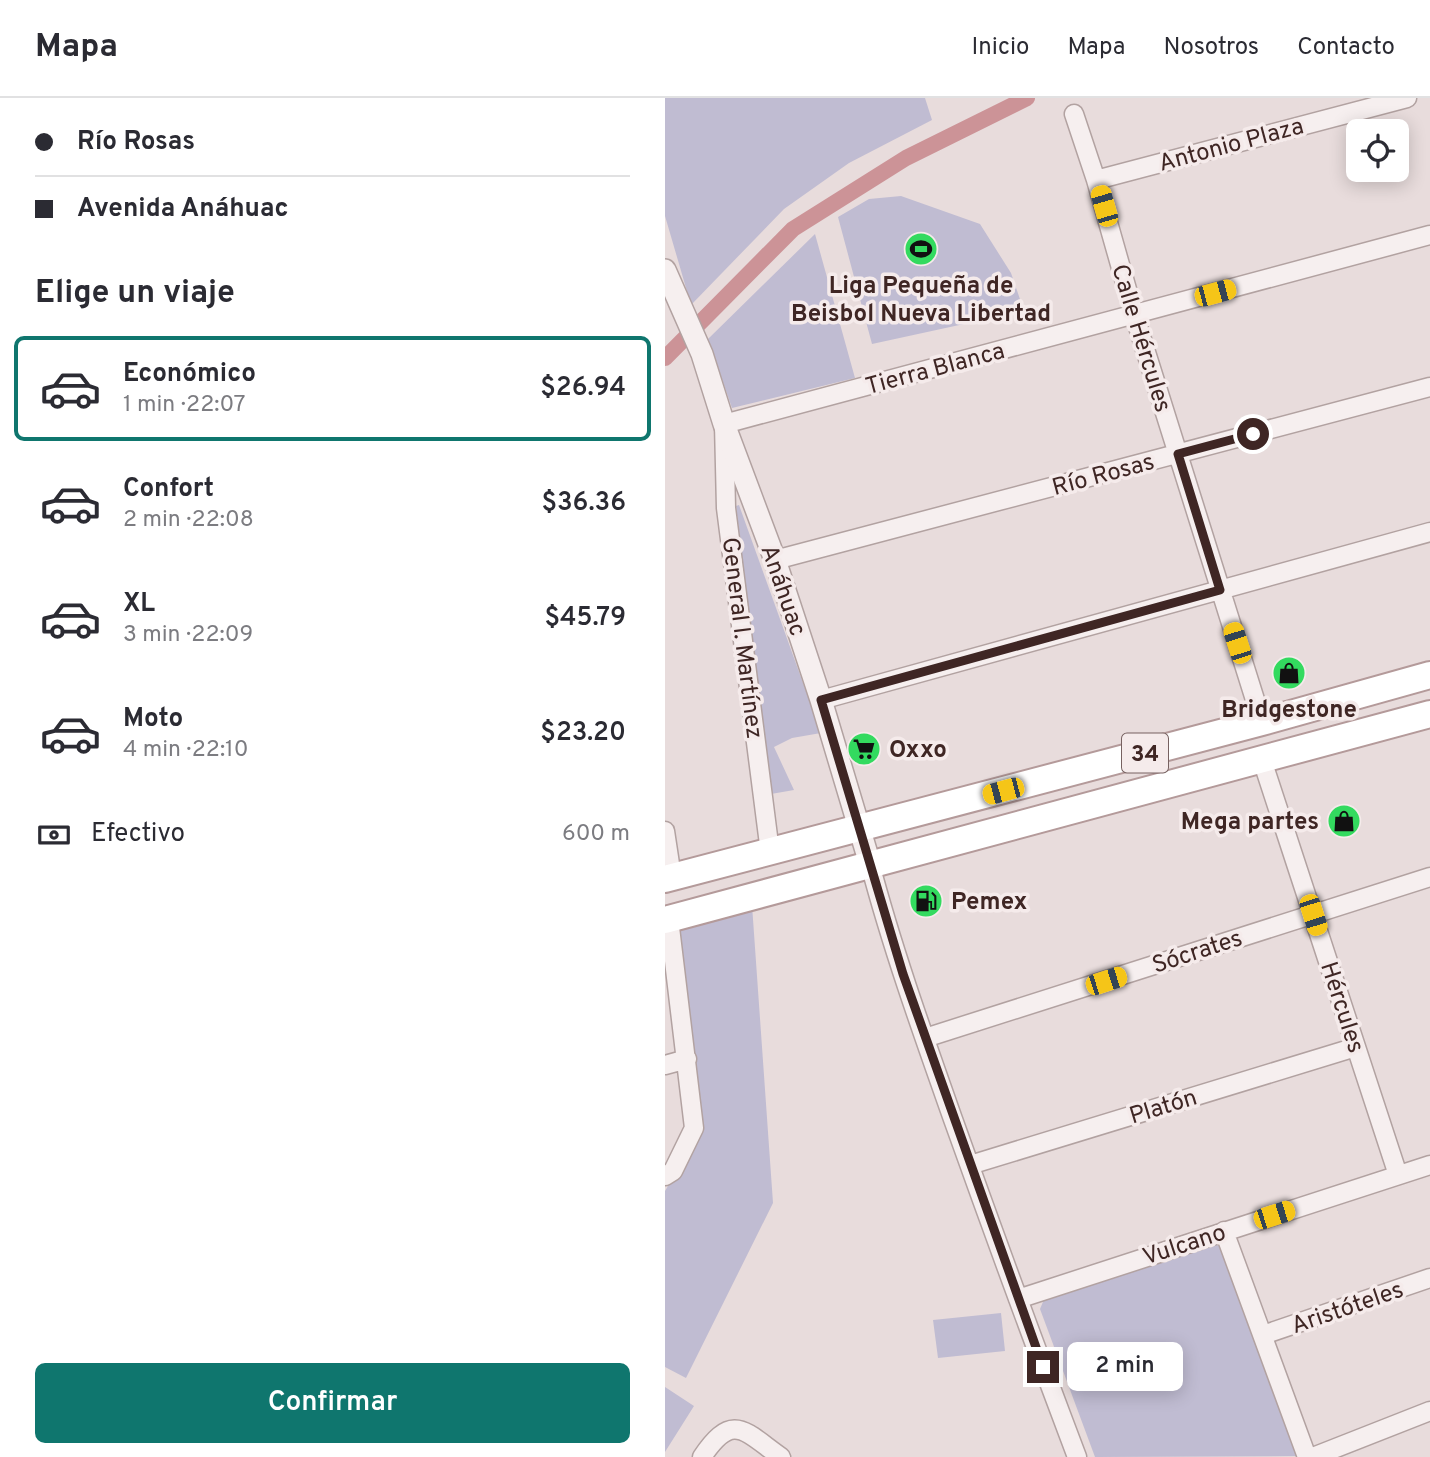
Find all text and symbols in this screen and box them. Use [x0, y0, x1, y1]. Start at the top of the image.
text: Mapa [35, 27, 118, 69]
text: Inicio [972, 33, 1029, 63]
text: Mapa [1067, 33, 1126, 63]
text: Nosotros [1164, 33, 1259, 63]
text: Contacto [1297, 33, 1395, 63]
street label: Antonio Plaza [1156, 112, 1307, 180]
map controls [1346, 119, 1409, 182]
button: locate [1346, 119, 1409, 182]
text: Río Rosas [77, 126, 195, 159]
car [1089, 183, 1120, 229]
text: Avenida Anáhuac [77, 193, 289, 226]
sports icon: Liga Pequeña de Beisbol Nueva Libertad [902, 230, 940, 268]
street label: Calle Hércules [1103, 261, 1177, 416]
place label: Liga Pequeña de Beisbol Nueva Libertad [791, 272, 1051, 330]
text: Elige un viaje [35, 274, 235, 314]
car [1192, 277, 1239, 309]
street label: Tierra Blanca [863, 337, 1008, 403]
icon: car [39, 357, 102, 420]
text: Económico [123, 358, 256, 391]
text: $26.94 [540, 372, 626, 405]
text: 1 min · 22:07 [123, 391, 245, 420]
route start [1237, 418, 1269, 450]
street label: Río Rosas [1049, 448, 1158, 504]
icon: car [39, 472, 102, 535]
text: Confort [123, 473, 214, 506]
text: $36.36 [541, 487, 626, 520]
text: 2 min · 22:08 [123, 506, 254, 535]
street label: General I. Martínez [714, 536, 768, 741]
street label: Anáhuac [753, 541, 812, 640]
icon: car [39, 587, 102, 650]
text: XL [123, 588, 155, 621]
text: $45.79 [544, 602, 626, 635]
car [1221, 620, 1254, 666]
text: 3 min · 22:09 [123, 621, 253, 650]
shop icon: Bridgestone [1270, 654, 1308, 692]
place label: Bridgestone [1221, 696, 1357, 726]
icon: car [39, 702, 102, 765]
text: Moto [123, 703, 183, 736]
text: $23.20 [540, 717, 626, 750]
supermarket icon: Oxxo [845, 730, 883, 768]
road number: 34 [1122, 734, 1168, 772]
text: 4 min · 22:10 [123, 736, 248, 765]
place label: Oxxo [889, 736, 947, 766]
car [980, 775, 1027, 807]
shop icon: Mega partes [1325, 802, 1363, 840]
place label: Mega partes [1181, 808, 1319, 838]
icon: cash [35, 816, 73, 854]
text: Efectivo [91, 818, 185, 851]
text: 600 m [562, 820, 630, 849]
fuel station icon: Pemex [907, 882, 945, 920]
place label: Pemex [951, 888, 1027, 918]
car [1297, 892, 1330, 938]
street label: Sócrates [1149, 924, 1247, 982]
street label: Hércules [1312, 958, 1370, 1057]
car [1083, 965, 1130, 997]
street label: Platón [1126, 1083, 1201, 1132]
car [1251, 1199, 1298, 1231]
street label: Vulcano [1139, 1218, 1230, 1273]
street label: Aristóteles [1288, 1276, 1408, 1342]
callout: 2 min [1067, 1342, 1183, 1392]
route end [1027, 1351, 1059, 1383]
text: 2 min [1095, 1352, 1155, 1381]
button: Confirmar [35, 1363, 630, 1443]

